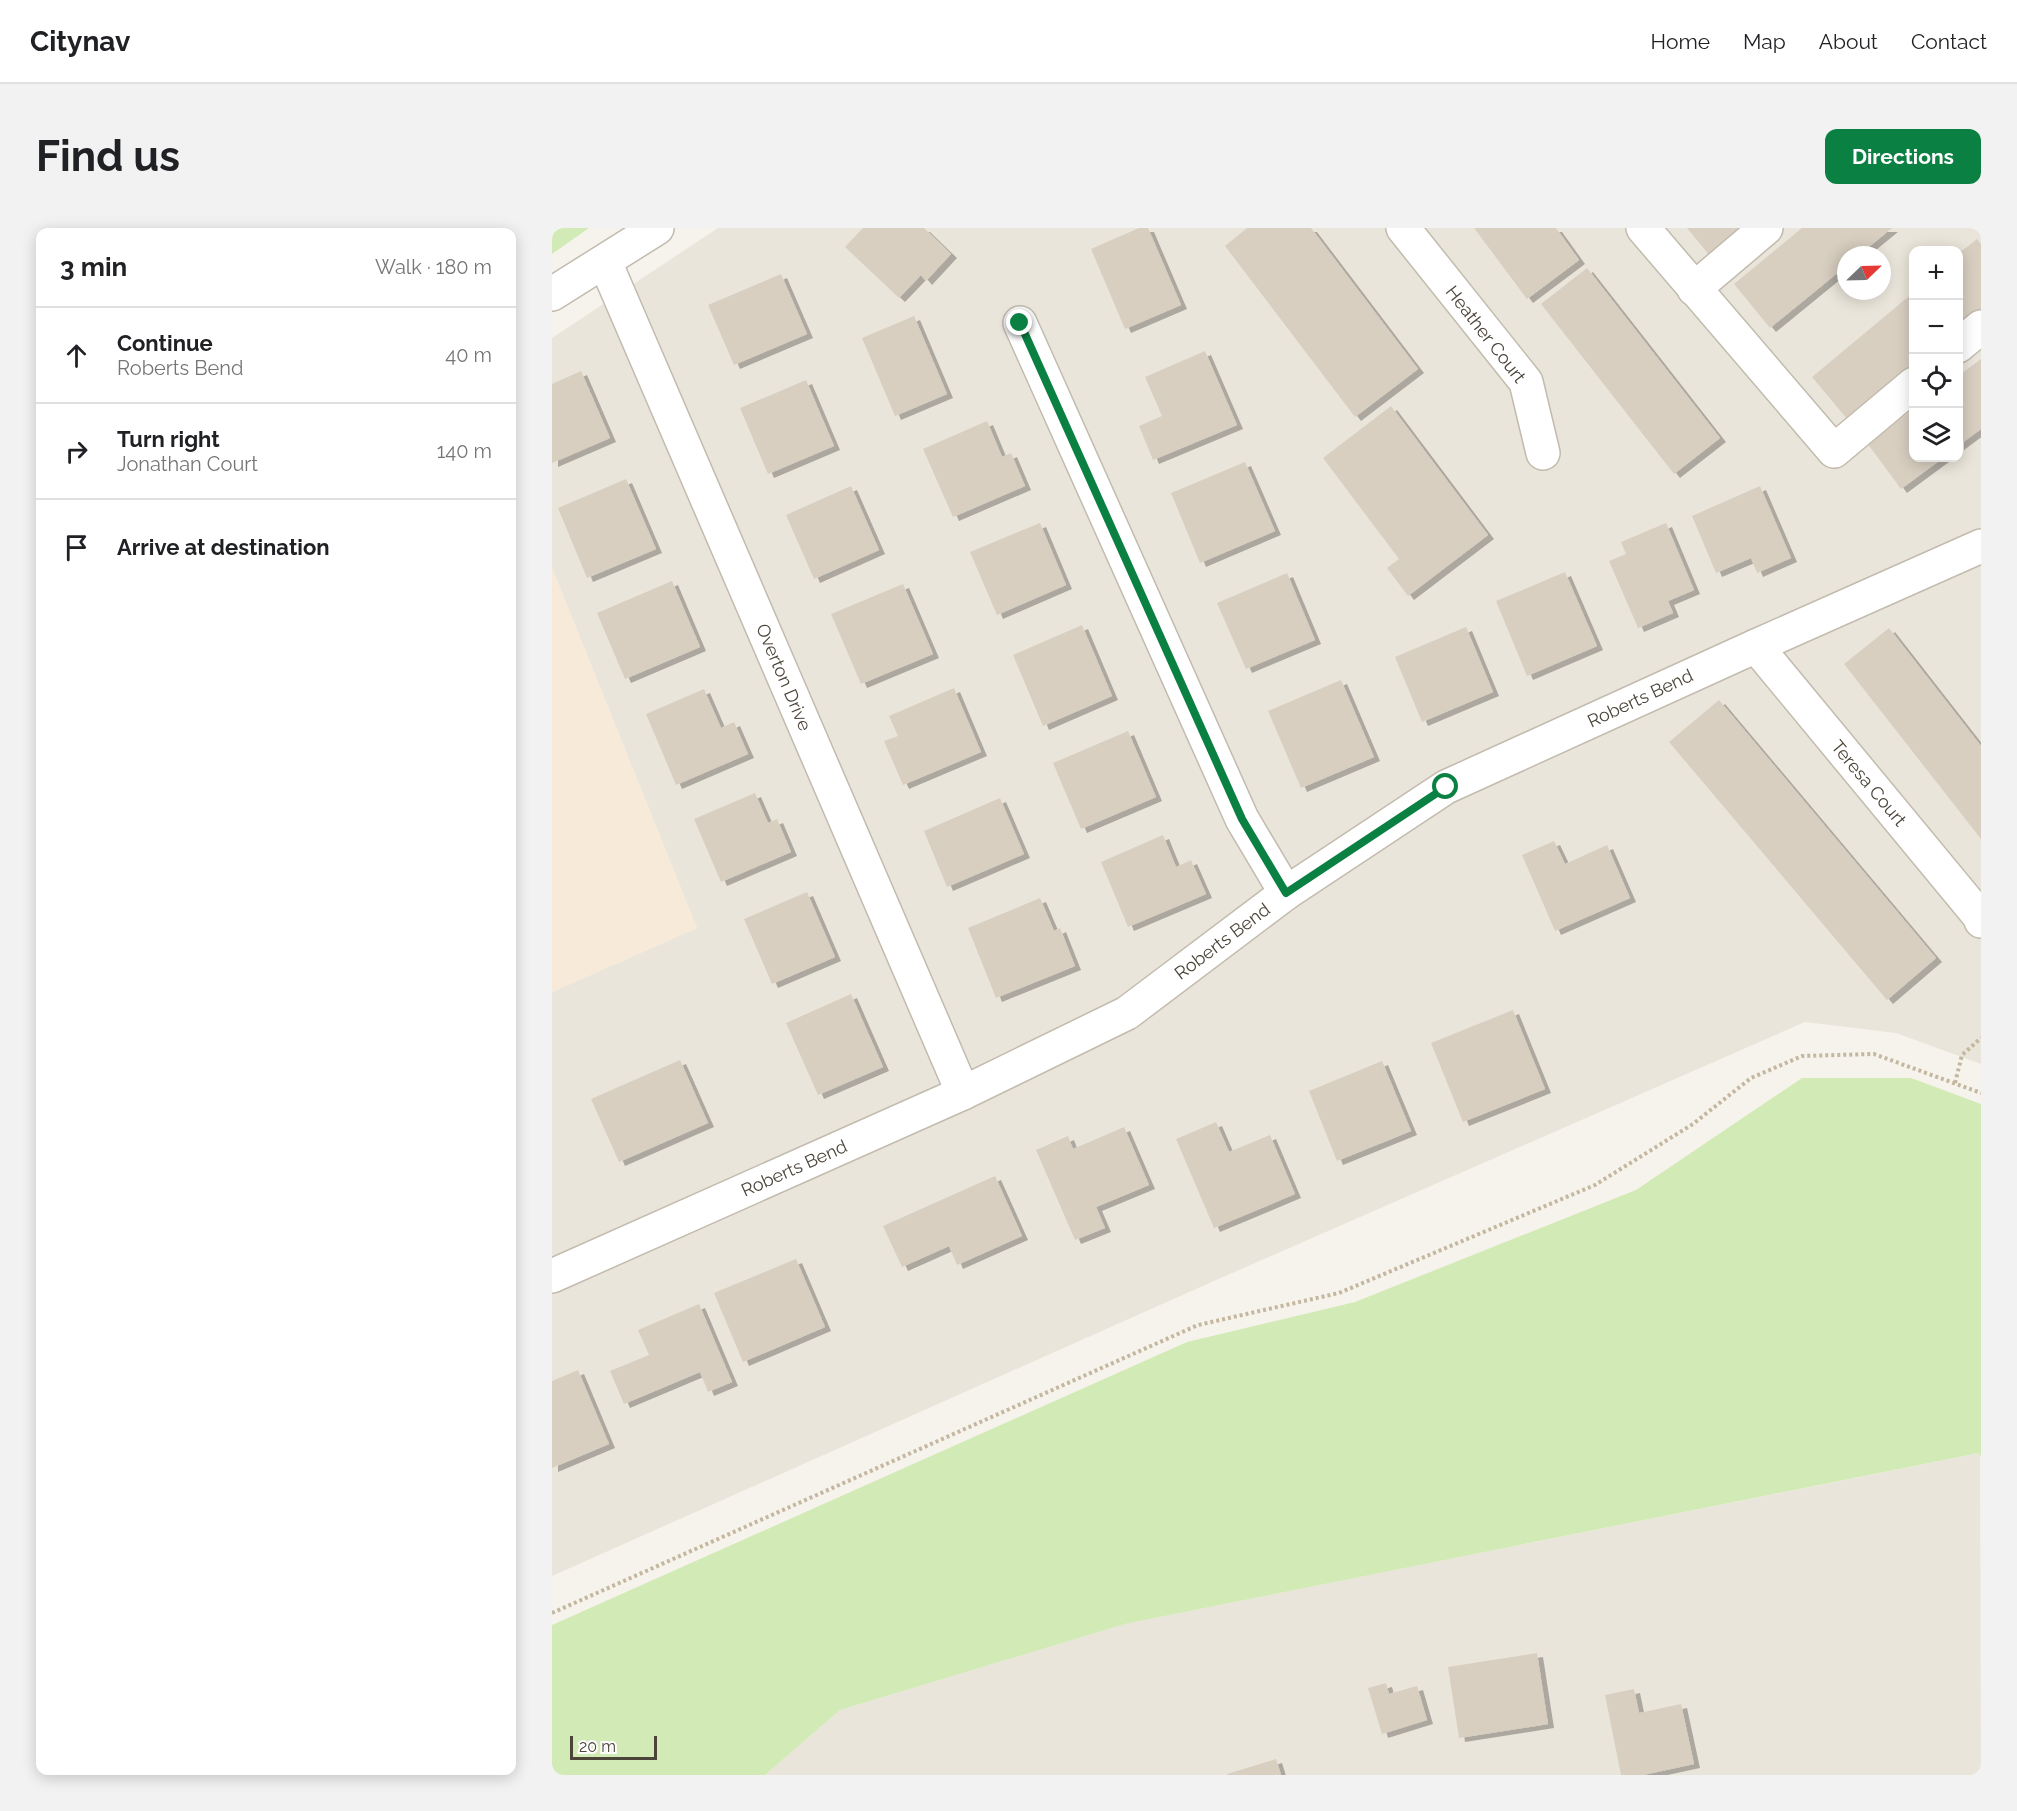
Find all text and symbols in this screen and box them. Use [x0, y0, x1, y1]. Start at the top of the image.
text: Citynav [30, 25, 130, 58]
text: Home [1651, 29, 1710, 54]
text: Map [1743, 29, 1786, 54]
text: About [1819, 29, 1878, 54]
text: Contact [1911, 29, 1987, 54]
button: Directions [1825, 129, 1981, 184]
text: Find us [36, 132, 180, 181]
north arrow [1837, 246, 1891, 300]
map controls [1909, 246, 1963, 462]
button: + [1909, 246, 1963, 300]
text: 3 min [60, 252, 127, 282]
text: Walk · 180 m [375, 255, 492, 279]
street label: Heather Court [1442, 281, 1530, 387]
button: − [1909, 300, 1963, 354]
route end [1006, 309, 1032, 335]
text: Continue [117, 330, 213, 356]
icon: ahead [60, 339, 93, 372]
text: 40 m [445, 343, 492, 367]
button: locate [1909, 354, 1963, 408]
text: Roberts Bend [117, 356, 243, 380]
button: layers [1909, 408, 1963, 462]
text: Turn right [117, 426, 220, 452]
icon: right [60, 435, 93, 468]
text: 140 m [437, 439, 492, 463]
text: Jonathan Court [117, 452, 258, 476]
icon: arrive [60, 531, 93, 564]
text: Arrive at destination [117, 534, 330, 560]
street label: Overton Drive [752, 620, 816, 734]
street label: Roberts Bend [1584, 664, 1696, 732]
street label: Teresa Court [1827, 736, 1911, 830]
route start [1432, 773, 1458, 799]
street label: Roberts Bend [1170, 898, 1274, 984]
street label: Roberts Bend [738, 1135, 850, 1201]
scale bar [570, 1733, 657, 1760]
text: 20 m [579, 1737, 616, 1756]

